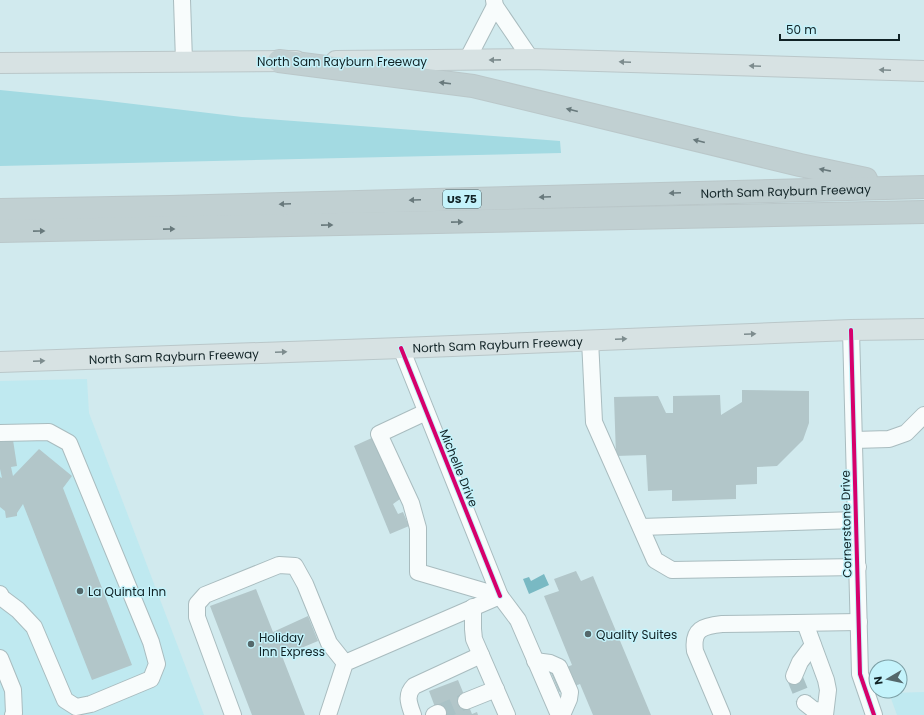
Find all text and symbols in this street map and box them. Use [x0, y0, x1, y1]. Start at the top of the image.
scale bar [780, 16, 899, 42]
text: 50 m [786, 21, 817, 38]
street label: North Sam Rayburn Freeway [257, 53, 427, 70]
one-way arrow [488, 57, 501, 63]
one-way arrow [618, 59, 631, 65]
one-way arrow [748, 63, 761, 69]
one-way arrow [878, 67, 891, 73]
one-way arrow [439, 80, 452, 86]
one-way arrow [566, 107, 579, 113]
one-way arrow [693, 138, 705, 144]
one-way arrow [819, 167, 832, 173]
street label: North Sam Rayburn Freeway [700, 180, 871, 201]
road number: US 75 [443, 190, 481, 208]
one-way arrow [668, 190, 681, 196]
one-way arrow [539, 193, 551, 200]
one-way arrow [408, 197, 421, 203]
one-way arrow [278, 201, 291, 207]
one-way arrow [451, 219, 464, 225]
one-way arrow [321, 222, 334, 228]
one-way arrow [163, 226, 176, 232]
one-way arrow [33, 228, 46, 234]
one-way arrow [744, 331, 757, 337]
street label: North Sam Rayburn Freeway [412, 332, 583, 356]
one-way arrow [615, 336, 628, 342]
street label: North Sam Rayburn Freeway [89, 344, 259, 367]
one-way arrow [275, 349, 288, 355]
one-way arrow [33, 357, 45, 364]
street label: Michelle Drive [436, 427, 482, 509]
street label: Cornerstone Drive [837, 470, 855, 578]
place label: La Quinta Inn [88, 583, 166, 600]
marker: La Quinta Inn [75, 586, 85, 596]
place label: Quality Suites [596, 626, 677, 643]
place label: Holiday Inn Express [259, 629, 325, 660]
marker: Quality Suites [583, 629, 593, 639]
marker: Holiday Inn Express [246, 639, 256, 649]
north arrow [868, 659, 908, 699]
text: N [870, 675, 887, 686]

